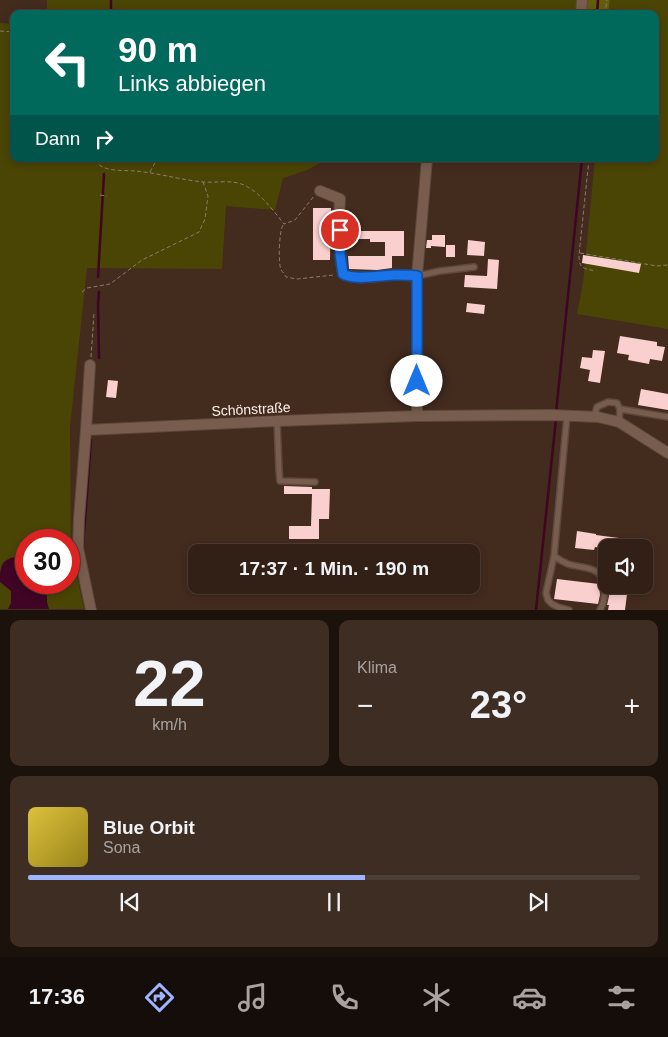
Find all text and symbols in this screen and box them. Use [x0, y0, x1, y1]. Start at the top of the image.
icon: left [35, 30, 100, 95]
text: 90 m [118, 30, 198, 69]
text: Links abbiegen [118, 71, 266, 96]
icon: right [90, 125, 118, 153]
text: Dann [35, 128, 80, 149]
pin [319, 209, 361, 251]
icon: arrive [326, 216, 354, 244]
position arrow [390, 354, 442, 406]
street label: Schönstraße [211, 399, 291, 419]
speed limit sign: 30 [15, 529, 80, 594]
map controls [598, 539, 653, 594]
button: sound [598, 539, 653, 594]
text: 17:37 · 1 Min. · 190 m [239, 558, 429, 579]
text: 22 [133, 647, 206, 720]
text: Klima [357, 659, 397, 676]
text: 23° [470, 684, 527, 726]
text: − [357, 690, 373, 721]
text: + [624, 690, 640, 721]
text: km/h [152, 716, 187, 733]
text: Blue Orbit [103, 817, 195, 838]
text: Sona [103, 839, 140, 856]
icon: previous [116, 888, 144, 916]
icon: pause [320, 888, 348, 916]
icon: next [524, 888, 552, 916]
icon: directions [142, 980, 177, 1015]
icon: music [235, 980, 270, 1015]
icon: phone [327, 980, 362, 1015]
icon: climate [419, 980, 454, 1015]
icon: car [512, 980, 547, 1015]
icon: filters [604, 980, 639, 1015]
text: 17:36 [29, 984, 85, 1009]

